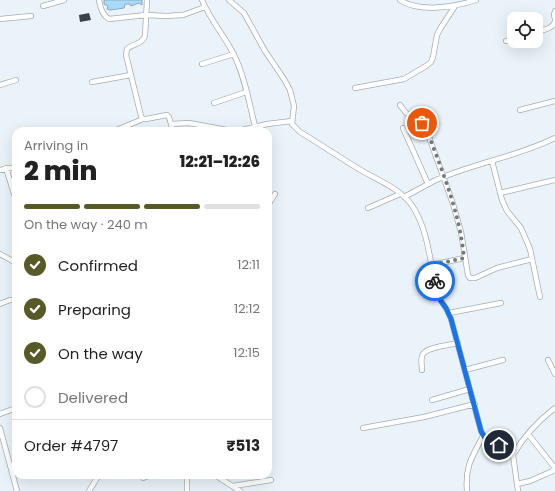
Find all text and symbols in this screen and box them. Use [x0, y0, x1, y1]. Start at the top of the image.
map controls [507, 12, 543, 48]
button: locate [507, 12, 543, 48]
pin [405, 106, 439, 140]
icon: bag [411, 112, 433, 134]
text: Arriving in [24, 136, 88, 155]
text: 12:21–12:26 [180, 151, 260, 172]
text: 2 min [24, 153, 97, 189]
text: On the way · 240 m [24, 215, 148, 234]
icon: check [24, 254, 46, 276]
text: Confirmed [58, 255, 138, 276]
text: 12:11 [237, 255, 260, 274]
courier [415, 261, 455, 301]
icon: bike [424, 270, 446, 292]
icon: check [24, 298, 46, 320]
text: Preparing [58, 299, 131, 320]
text: 12:12 [234, 299, 260, 318]
icon: check [24, 342, 46, 364]
text: On the way [58, 343, 143, 364]
text: 12:15 [233, 343, 260, 362]
text: Delivered [58, 387, 128, 408]
pin [482, 428, 516, 462]
icon: home [488, 434, 510, 456]
text: Order #4797 [24, 435, 118, 456]
text: ₹513 [227, 435, 260, 456]

